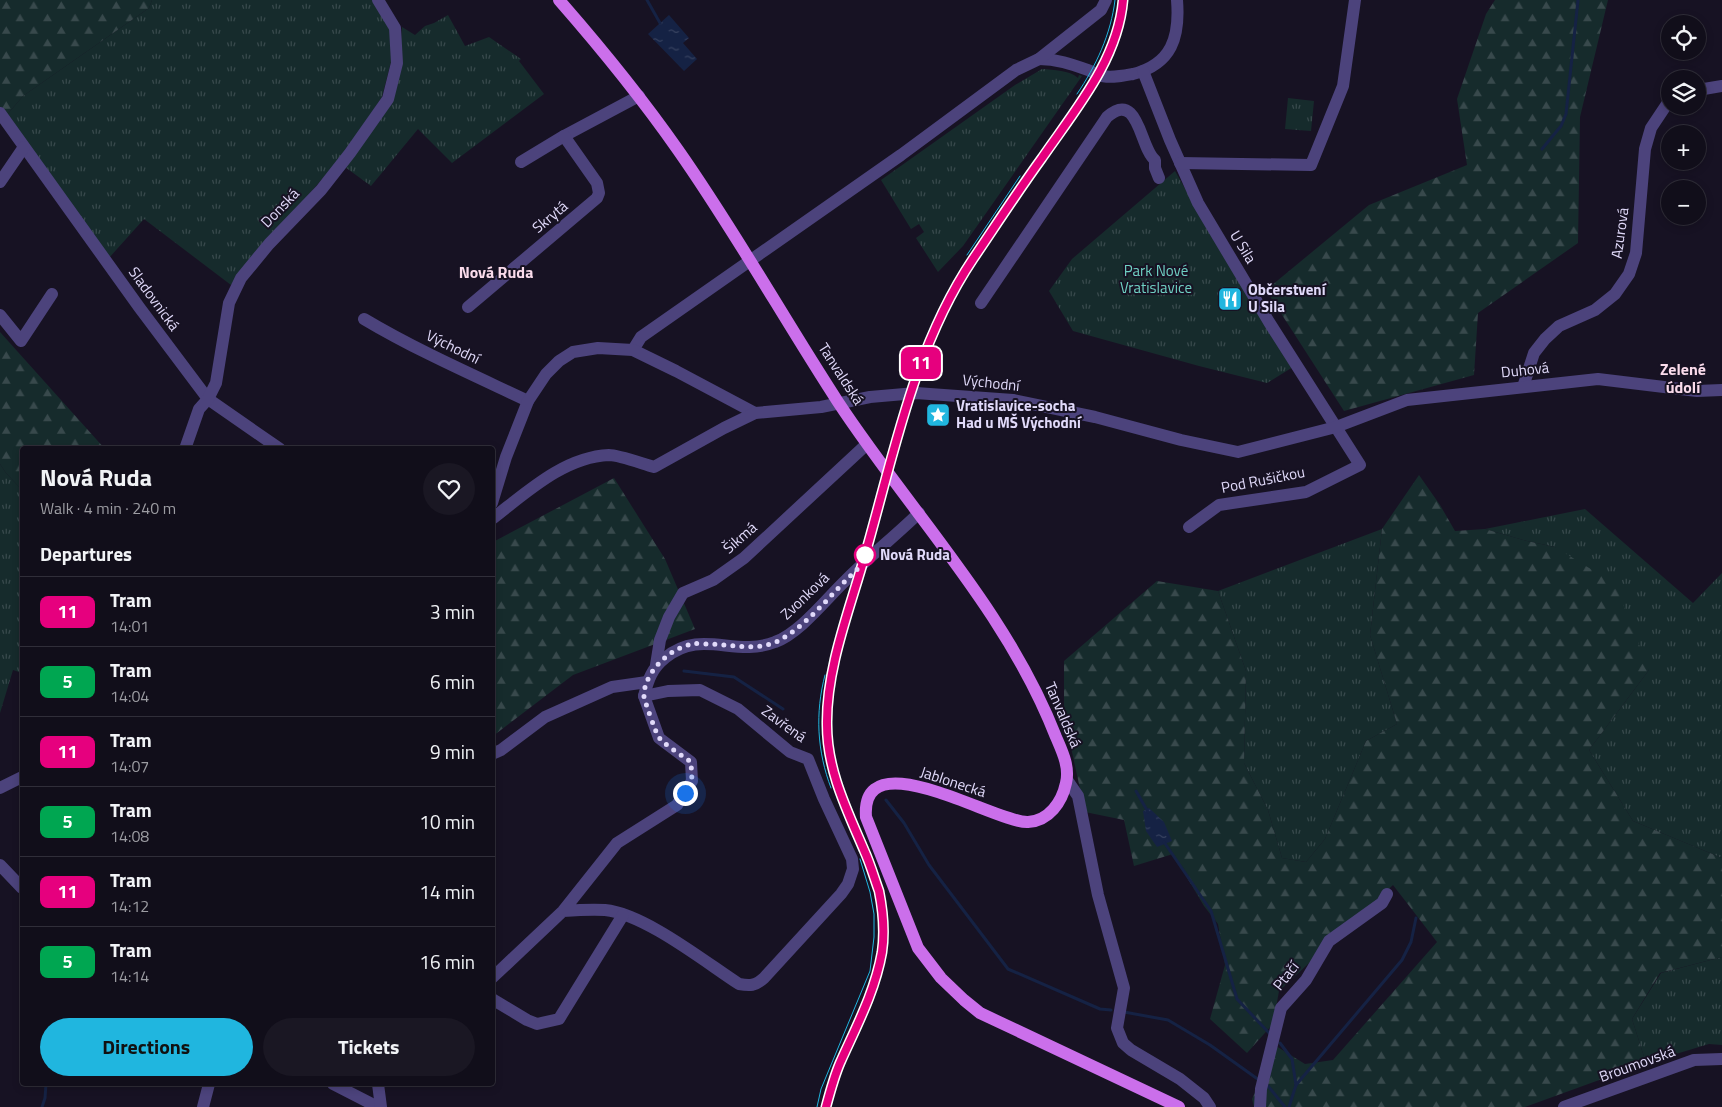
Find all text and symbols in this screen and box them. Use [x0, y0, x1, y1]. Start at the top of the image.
map controls [1661, 15, 1706, 225]
button: locate [1661, 15, 1706, 60]
button: layers [1661, 70, 1706, 115]
button: + [1661, 125, 1706, 170]
button: − [1661, 180, 1706, 225]
street label: Donská [255, 182, 305, 233]
street label: Skrytá [527, 194, 573, 238]
street label: Azurová [1605, 206, 1635, 260]
street label: U Sila [1224, 226, 1263, 268]
park label: Park Nové Vratislavice [1120, 259, 1192, 299]
district label: Nová Ruda [459, 260, 533, 284]
street label: Sladovnická [123, 262, 186, 336]
place label: Občerstvení U Sila [1248, 278, 1327, 318]
restaurant icon: Občerstvení U Sila [1217, 286, 1243, 312]
street label: Východní [422, 324, 486, 370]
street label: Tanvaldská [813, 338, 870, 410]
line badge: 11 [898, 347, 944, 379]
text: 11 [911, 349, 931, 376]
street label: Duhová [1500, 356, 1551, 383]
district label: Zelené údolí [1660, 357, 1706, 399]
street label: Východní [961, 368, 1023, 397]
place label: Vratislavice-socha Had u MŠ Východní [956, 394, 1082, 434]
place icon: Vratislavice-socha Had u MŠ Východní [925, 402, 951, 428]
text: Nová Ruda [40, 459, 152, 495]
street label: Pod Rušičkou [1219, 460, 1307, 499]
button: heart [423, 463, 475, 515]
text: Walk · 4 min · 240 m [40, 496, 176, 520]
street label: Šikmá [718, 516, 762, 559]
text: Departures [40, 539, 132, 568]
place label: Nová Ruda [880, 543, 950, 566]
marker: Nová Ruda [854, 544, 876, 566]
street label: Zvonková [775, 566, 835, 625]
text: Tram [110, 585, 152, 614]
text: 3 min [430, 597, 475, 626]
text: 11 [57, 598, 78, 625]
text: 14:01 [110, 614, 149, 638]
text: Tram [110, 655, 152, 684]
text: 6 min [430, 667, 475, 696]
text: 5 [62, 668, 73, 695]
street label: Tanvaldská [1039, 678, 1088, 752]
text: 14:04 [110, 684, 149, 708]
street label: Zavřená [757, 699, 812, 748]
text: Tram [110, 725, 152, 754]
text: 9 min [430, 737, 475, 766]
text: 11 [57, 738, 78, 765]
text: 14:07 [110, 754, 149, 778]
street label: Jablonecká [917, 760, 989, 803]
your location [673, 781, 698, 806]
text: Tram [110, 795, 152, 824]
text: 10 min [419, 807, 475, 836]
text: 5 [62, 808, 73, 835]
text: 14:08 [110, 824, 149, 848]
text: Tram [110, 865, 152, 894]
text: 14 min [419, 877, 475, 906]
text: 11 [57, 878, 78, 905]
text: 14:12 [110, 894, 149, 918]
text: Tram [110, 935, 152, 964]
text: 16 min [419, 947, 475, 976]
text: 5 [62, 948, 73, 975]
street label: Ptačí [1267, 955, 1305, 995]
text: 14:14 [110, 964, 149, 988]
button: Directions [40, 1018, 253, 1076]
button: Tickets [263, 1018, 475, 1076]
street label: Broumovská [1596, 1039, 1678, 1088]

